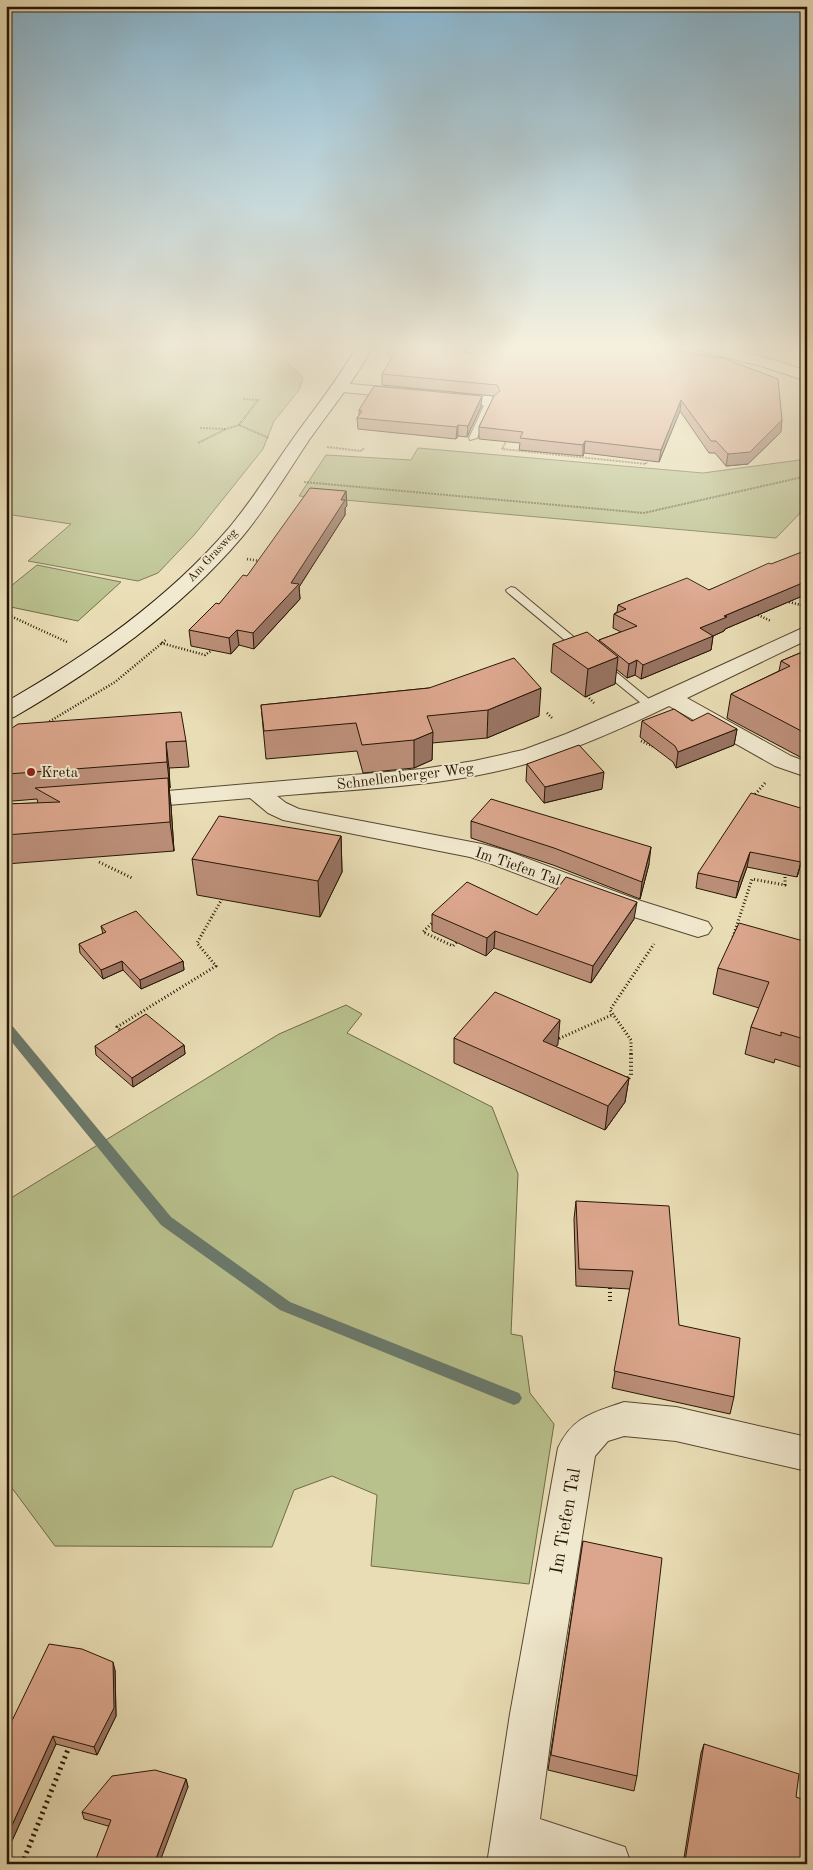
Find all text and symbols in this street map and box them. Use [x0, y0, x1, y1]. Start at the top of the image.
street label: Am Grasweg [185, 527, 240, 584]
street label: Schnellenberger Weg [336, 762, 474, 793]
marker: Kreta [25, 766, 37, 778]
place label: Kreta [41, 766, 79, 781]
street label: Im Tiefen Tal [473, 846, 562, 889]
street label: Im Tiefen Tal [548, 1467, 584, 1575]

